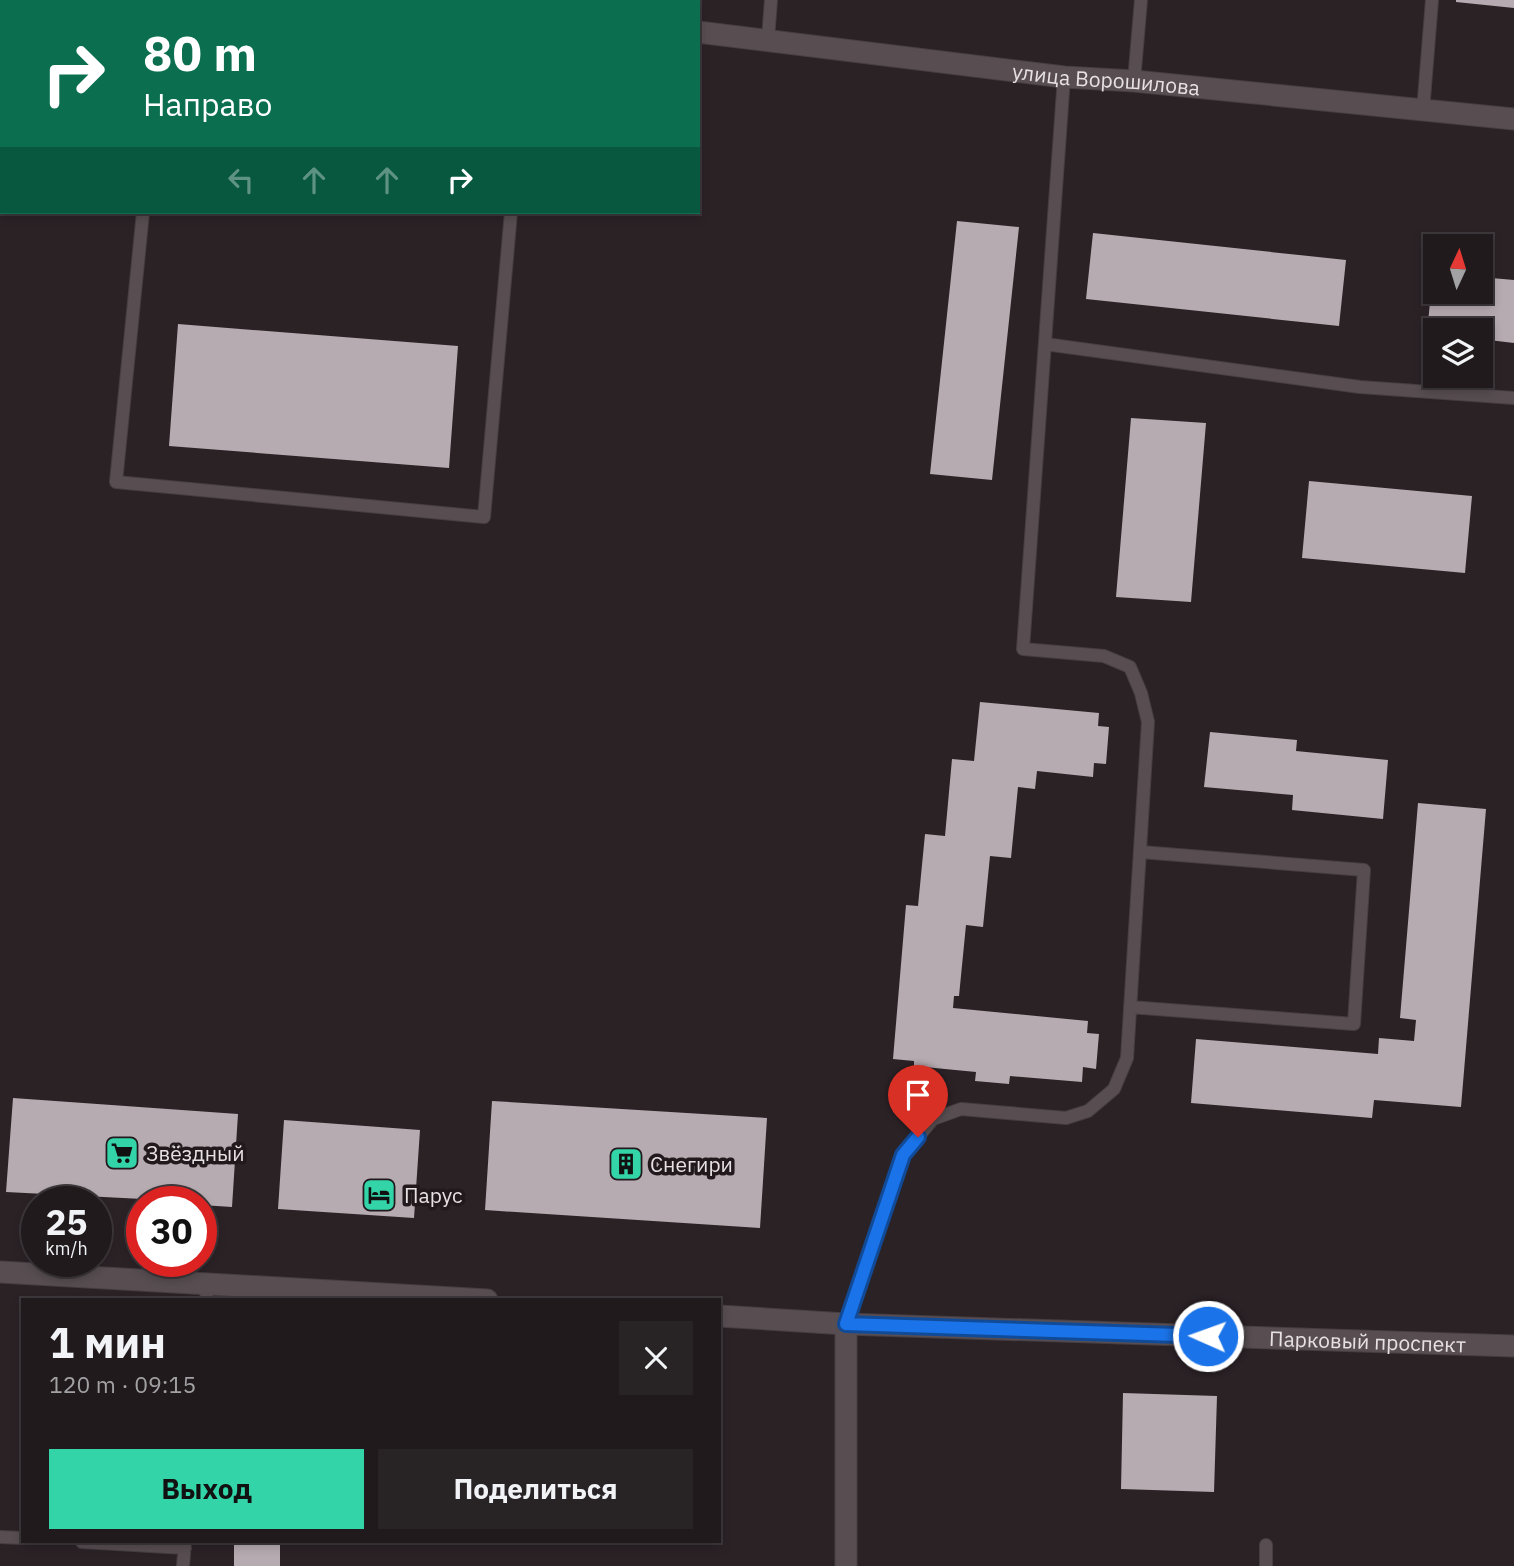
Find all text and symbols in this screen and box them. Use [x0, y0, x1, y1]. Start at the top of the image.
text: 80 m [143, 21, 257, 84]
icon: right [28, 28, 119, 119]
street label: улица Ворошилова [1011, 57, 1201, 102]
text: Направо [143, 83, 272, 125]
icon: left [222, 161, 260, 199]
icon: ahead [295, 161, 333, 199]
icon: ahead [368, 161, 406, 199]
icon: right [441, 161, 479, 199]
north arrow [1423, 234, 1493, 304]
map controls [1423, 234, 1493, 388]
button: layers [1423, 318, 1493, 388]
pin [888, 1065, 948, 1137]
icon: arrive [899, 1076, 937, 1114]
supermarket icon: Звёздный [103, 1134, 141, 1172]
place label: Звёздный [146, 1139, 245, 1167]
building icon: Снегири [607, 1145, 645, 1183]
place label: Снегири [650, 1150, 733, 1178]
hotel icon: Парус [360, 1176, 398, 1214]
place label: Парус [404, 1181, 463, 1209]
speed limit sign: 30 [126, 1186, 217, 1277]
text: 25 [45, 1199, 88, 1245]
text: km/h [45, 1237, 88, 1260]
position arrow [1171, 1299, 1245, 1373]
text: 1 мин [49, 1315, 166, 1370]
button: close [619, 1321, 693, 1395]
street label: Парковый проспект [1269, 1324, 1466, 1358]
text: 120 m · 09:15 [49, 1369, 196, 1399]
button: Выход [49, 1449, 364, 1529]
button: Поделиться [378, 1449, 693, 1529]

